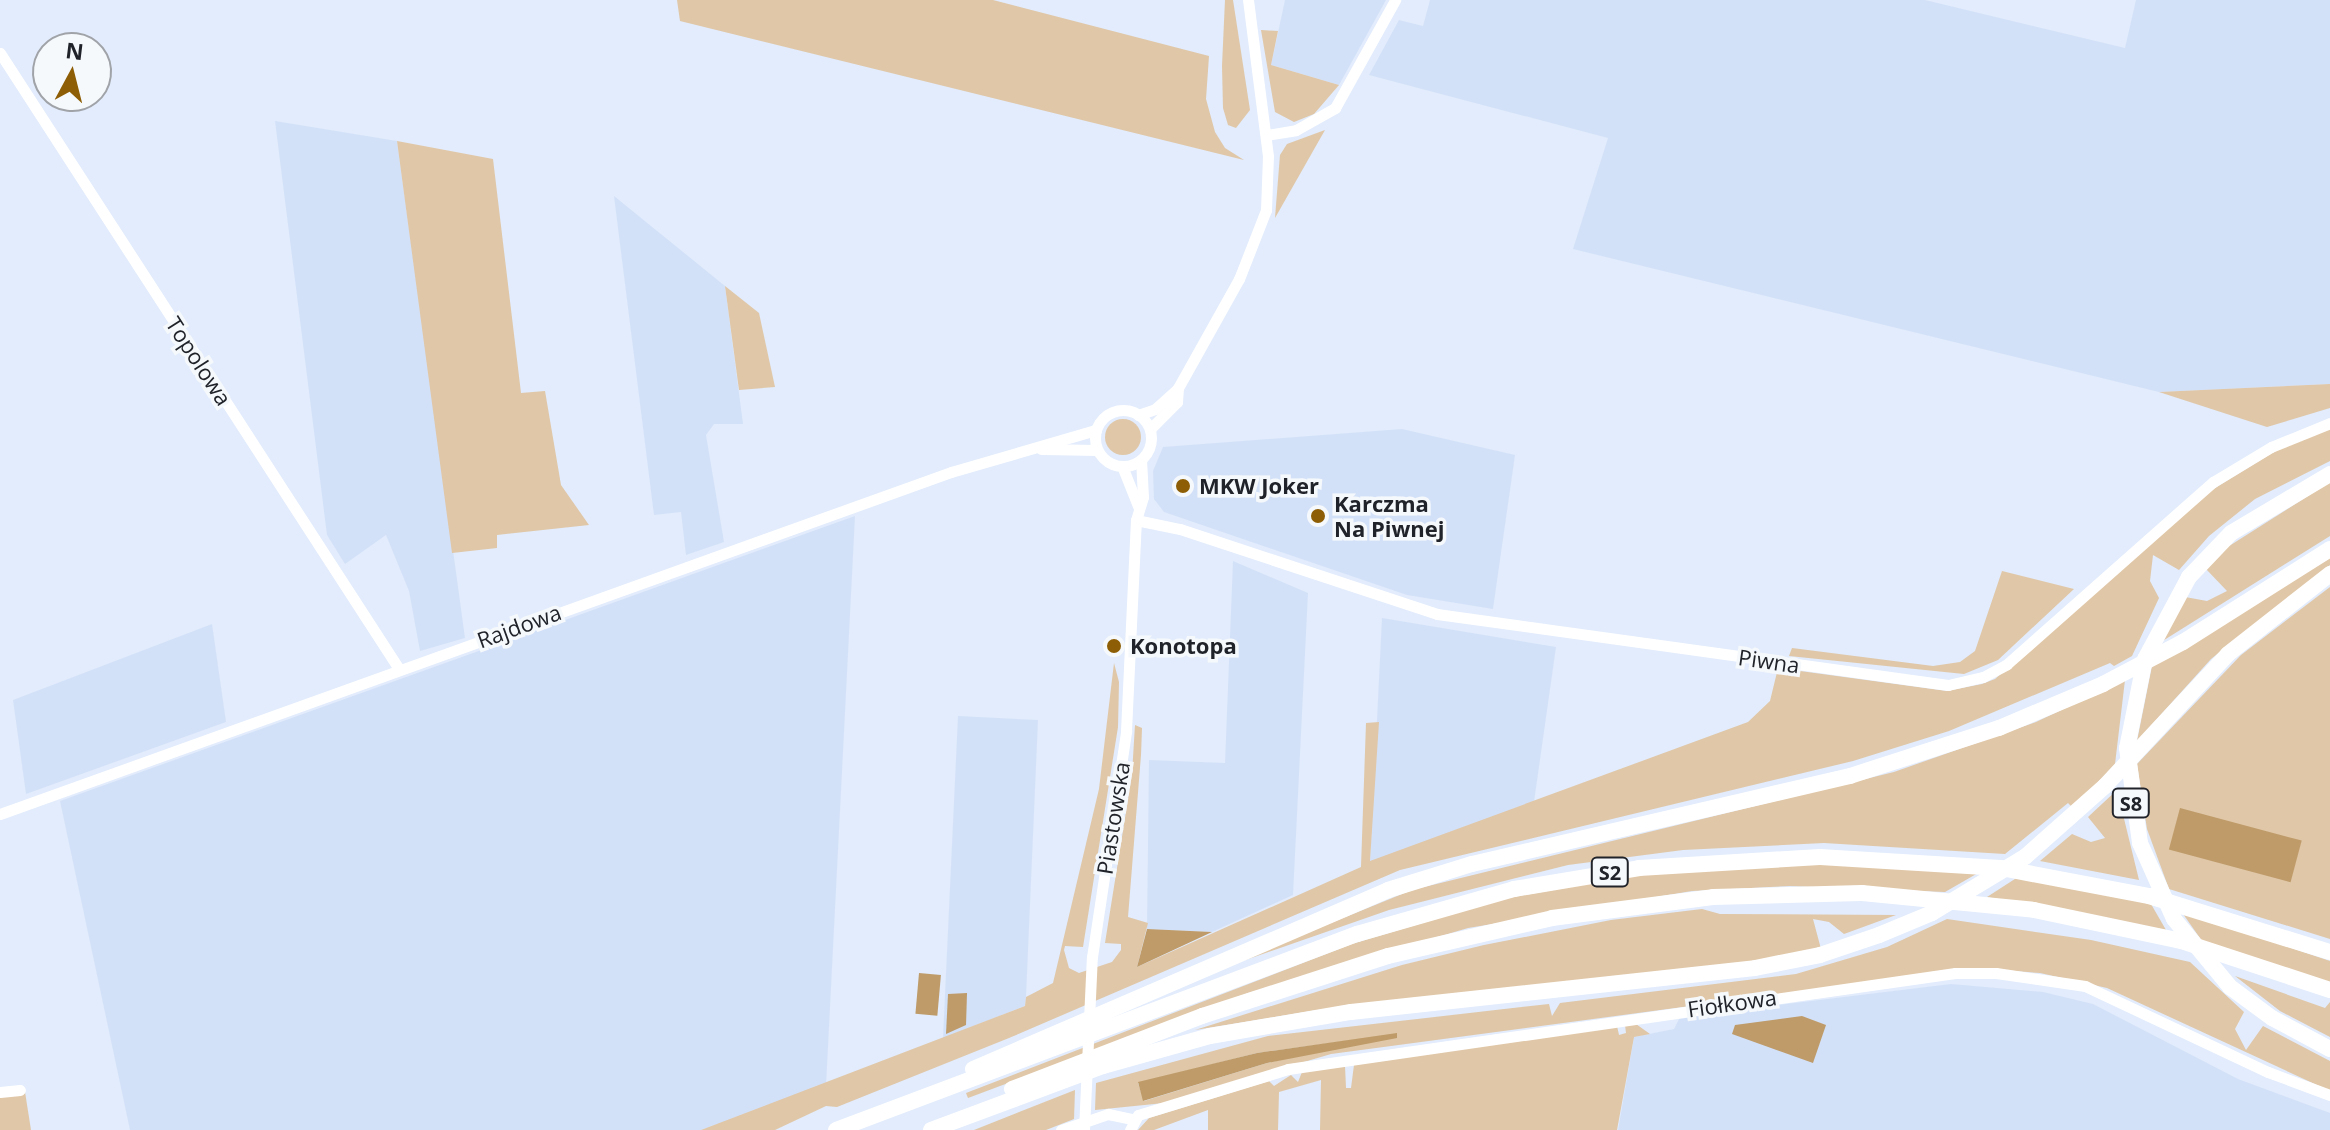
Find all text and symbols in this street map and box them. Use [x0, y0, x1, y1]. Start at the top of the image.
north arrow [32, 32, 112, 112]
text: N [64, 34, 85, 66]
street label: Topolowa [161, 312, 237, 410]
place label: MKW Joker [1199, 473, 1319, 499]
marker: MKW Joker [1174, 477, 1192, 495]
place label: Karczma Na Piwnej [1334, 490, 1444, 542]
marker: Karczma Na Piwnej [1309, 507, 1327, 525]
street label: Rajdowa [473, 599, 565, 653]
place label: Konotopa [1130, 633, 1237, 659]
marker: Konotopa [1105, 637, 1123, 655]
street label: Piwna [1737, 644, 1801, 678]
street label: Piastowska [1091, 760, 1135, 876]
road number: S8 [2111, 787, 2151, 819]
road number: S2 [1590, 856, 1630, 888]
street label: Fiołkowa [1686, 984, 1778, 1022]

